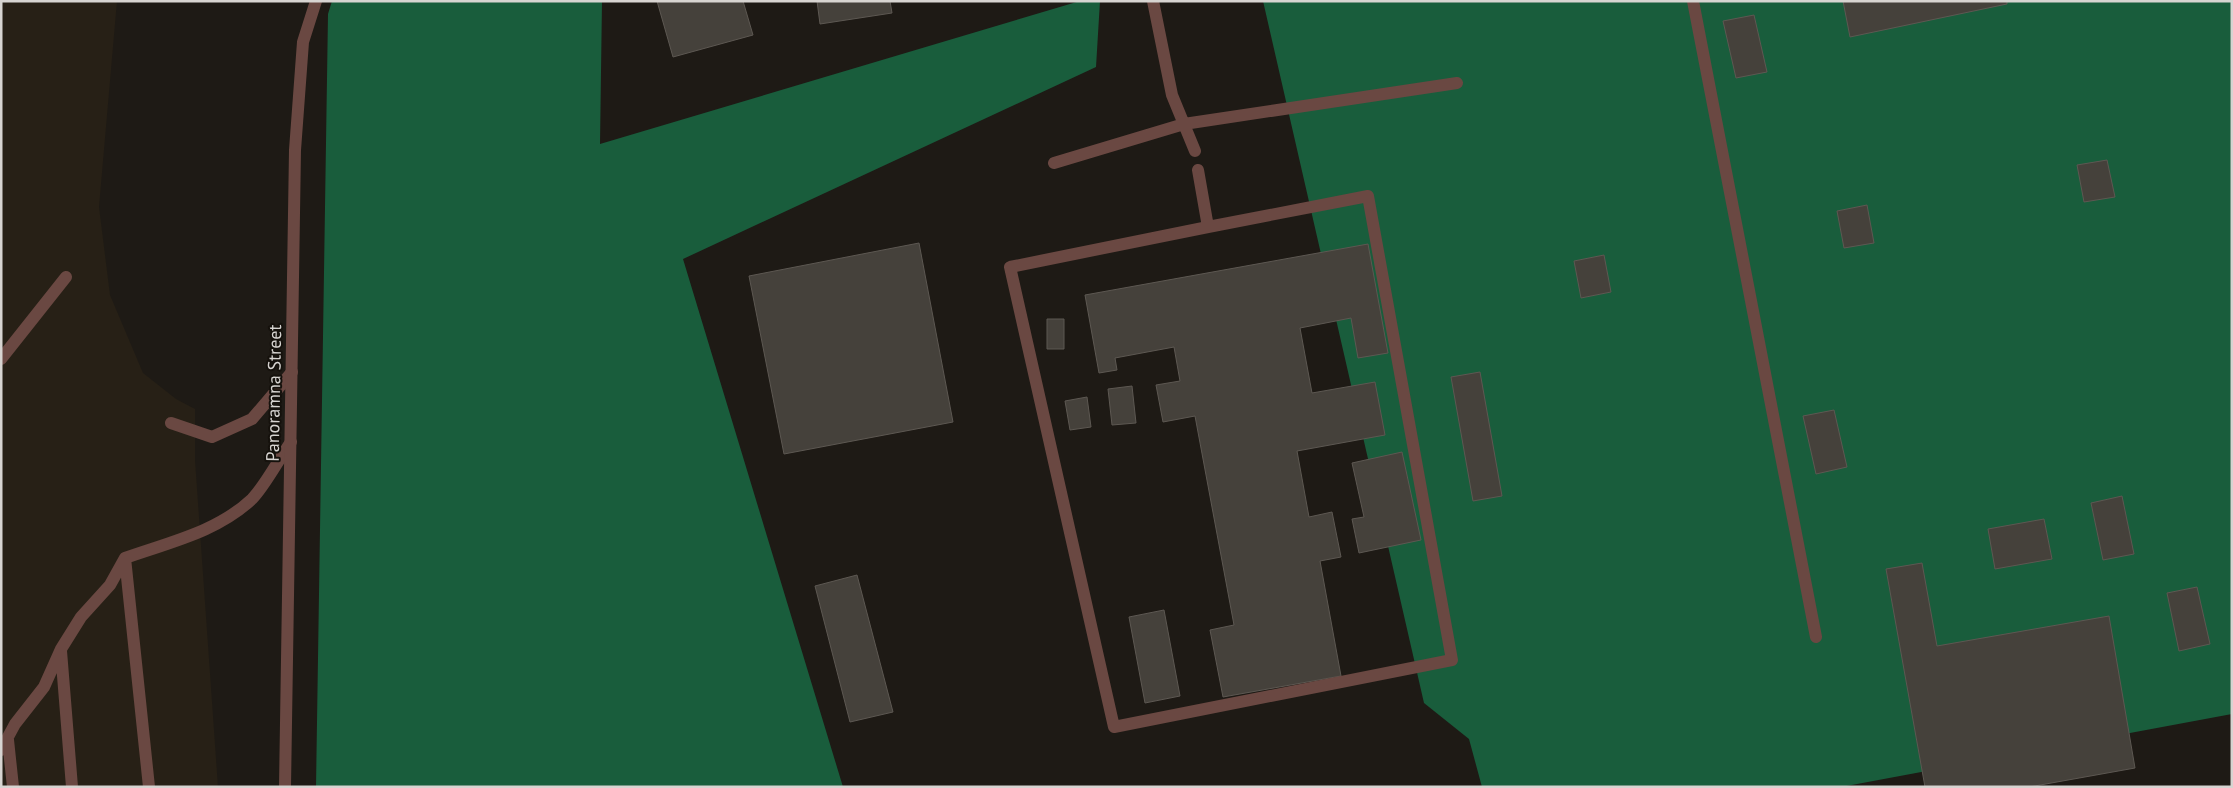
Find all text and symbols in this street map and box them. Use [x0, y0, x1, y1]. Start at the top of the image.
street label: Panoramna Street [261, 324, 286, 462]

